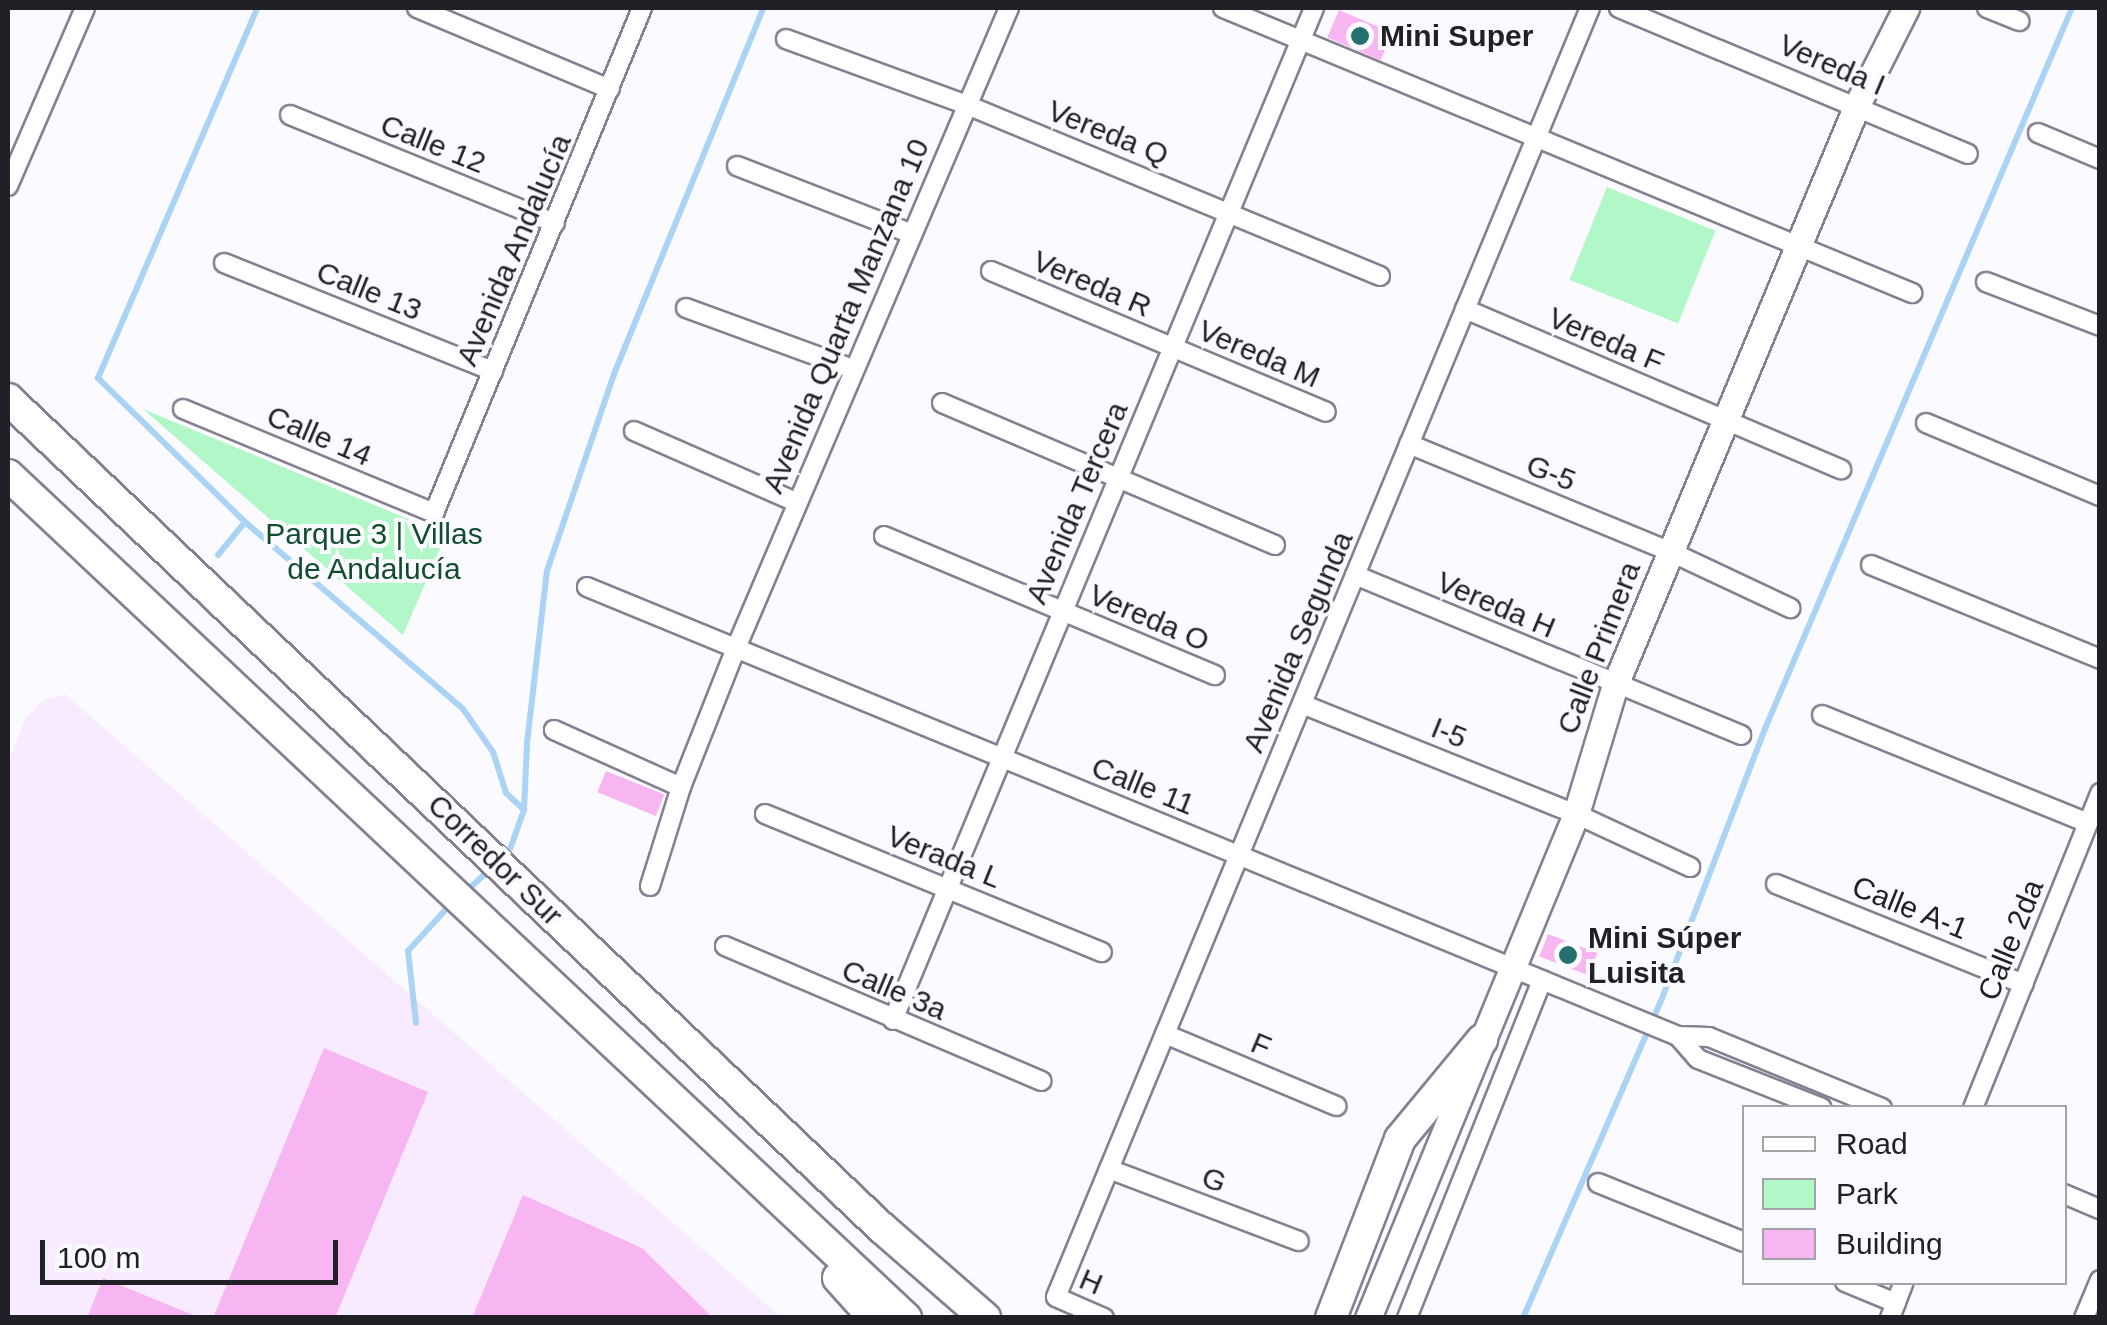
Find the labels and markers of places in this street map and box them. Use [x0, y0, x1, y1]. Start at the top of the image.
place label: Mini Super [1380, 18, 1533, 54]
marker: Mini Super [1349, 25, 1371, 47]
place label: Mini Súper Luisita [1588, 920, 1741, 990]
marker: Mini Súper Luisita [1557, 944, 1579, 966]

